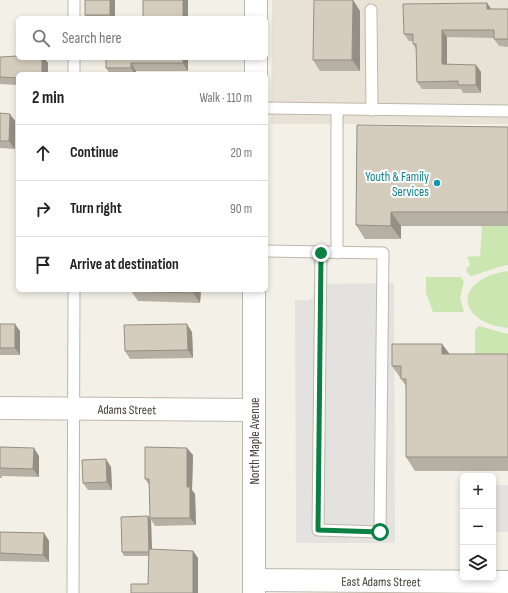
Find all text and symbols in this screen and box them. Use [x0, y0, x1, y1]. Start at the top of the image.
search box [16, 16, 268, 60]
icon: search [30, 27, 52, 49]
text: Search here [62, 29, 122, 48]
text: 2 min [32, 88, 64, 108]
text: Walk · 110 m [199, 90, 252, 106]
icon: ahead [32, 142, 54, 164]
text: Continue [70, 143, 119, 162]
text: 20 m [230, 145, 252, 161]
place label: Youth & Family Services [365, 169, 429, 200]
marker: Youth & Family Services [432, 178, 442, 188]
icon: right [32, 198, 54, 220]
text: Turn right [70, 199, 122, 218]
text: 90 m [230, 201, 252, 217]
route end [312, 244, 330, 262]
icon: arrive [32, 254, 54, 276]
text: Arrive at destination [70, 255, 179, 274]
street label: North Maple Avenue [247, 397, 263, 485]
street label: Adams Street [97, 402, 156, 418]
map controls [460, 473, 496, 581]
button: + [460, 473, 496, 509]
button: − [460, 509, 496, 545]
route start [371, 523, 389, 541]
button: layers [460, 545, 496, 581]
street label: East Adams Street [341, 574, 421, 590]

